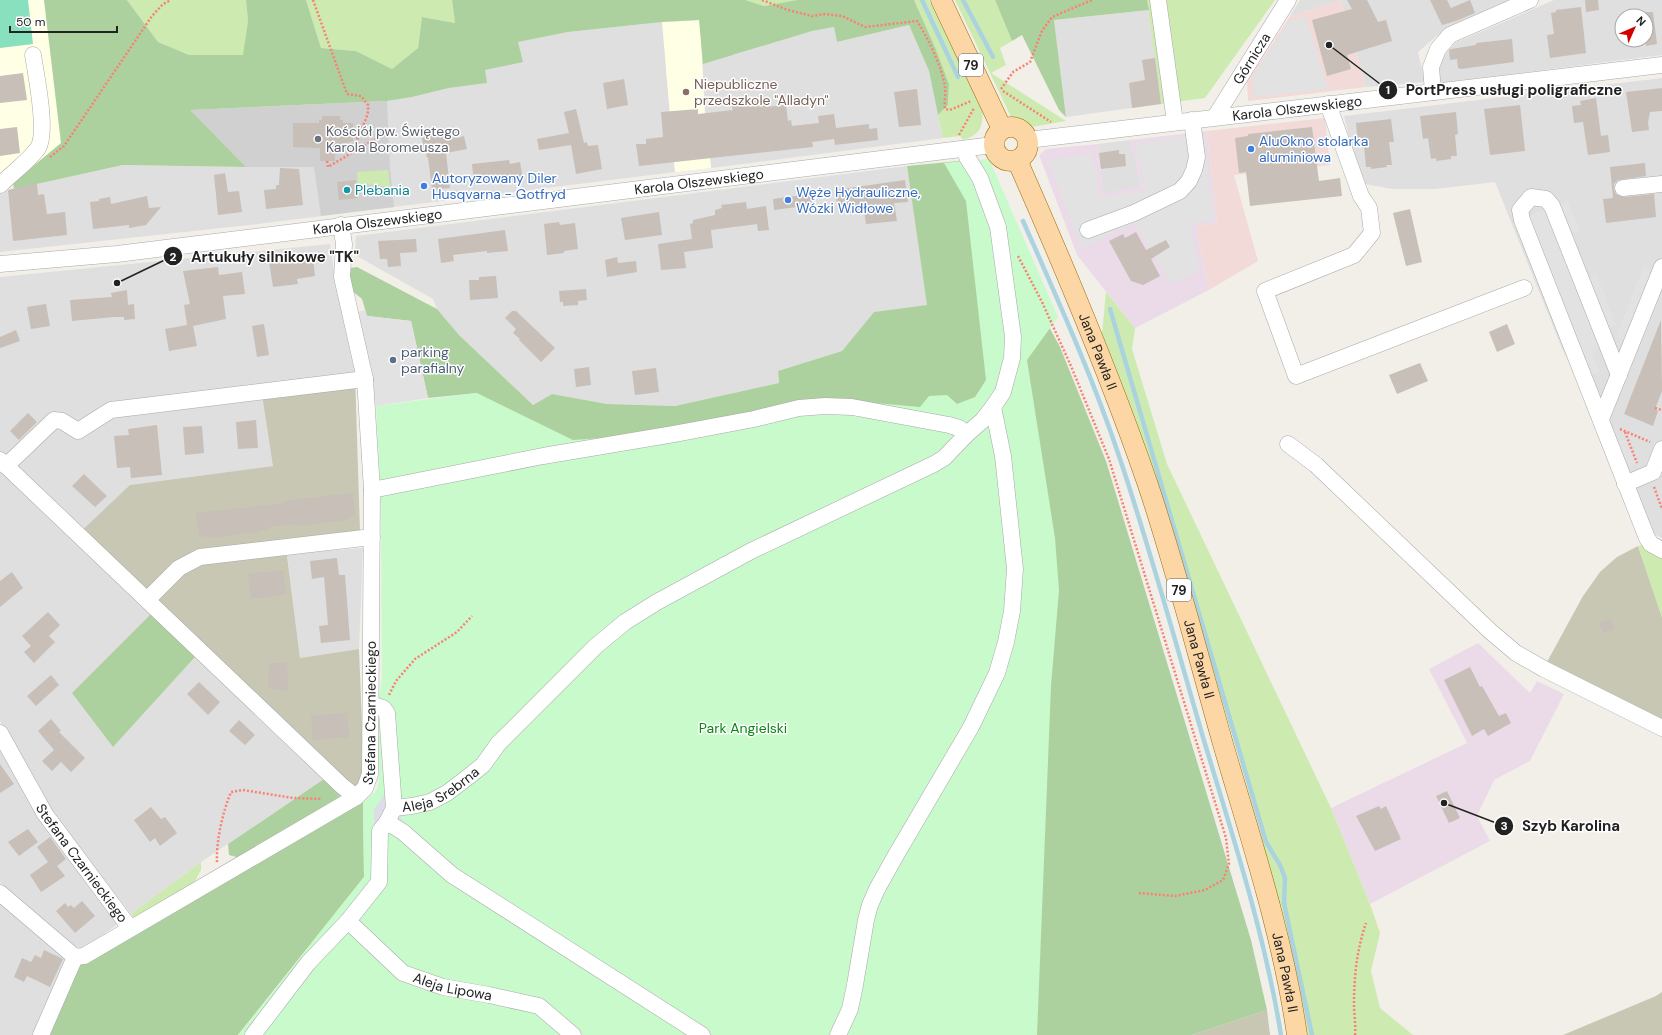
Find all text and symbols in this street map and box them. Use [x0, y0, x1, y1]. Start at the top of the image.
scale bar [10, 8, 117, 34]
north arrow [1614, 8, 1654, 48]
text: N [1633, 13, 1649, 29]
text: 50 m [16, 14, 45, 30]
street label: Górnicza [1229, 29, 1274, 88]
road number: 79 [959, 54, 983, 76]
place label: Niepubliczne przedszkole "Alladyn" [694, 75, 829, 109]
callout: PortPress usługi poligraficzne [1378, 76, 1631, 103]
text: PortPress usługi poligraficzne [1406, 80, 1622, 100]
text: 1 [1386, 82, 1390, 98]
marker: Niepubliczne przedszkole "Alladyn" [681, 87, 691, 97]
street label: Karola Olszewskiego [1231, 92, 1363, 125]
place label: Kościół pw. Świętego Karola Boromeusza [326, 122, 460, 156]
place label: AluOkno stolarka aluminiowa [1259, 132, 1368, 166]
marker: Kościół pw. Świętego Karola Boromeusza [313, 134, 323, 144]
marker: AluOkno stolarka aluminiowa [1246, 144, 1256, 154]
street label: Karola Olszewskiego [633, 165, 765, 199]
place label: Autoryzowany Diler Husqvarna - Gotfryd [432, 169, 566, 203]
place label: Plebania [355, 181, 410, 199]
marker: Autoryzowany Diler Husqvarna - Gotfryd [419, 181, 429, 191]
place label: Węże Hydrauliczne, Wózki Widłowe [796, 183, 921, 217]
marker: Plebania [342, 185, 352, 195]
marker: Węże Hydrauliczne, Wózki Widłowe [783, 195, 793, 205]
street label: Karola Olszewskiego [312, 205, 443, 239]
callout: Artukuły silnikowe "TK" [163, 243, 367, 270]
text: Artukuły silnikowe "TK" [191, 247, 359, 267]
text: 2 [170, 249, 177, 265]
street label: Jana Pawła II [1075, 310, 1122, 393]
place label: parking parafialny [401, 343, 465, 377]
marker: parking parafialny [388, 355, 398, 365]
road number: 79 [1167, 579, 1191, 601]
street label: Jana Pawła II [1180, 617, 1219, 701]
street label: Stefana Czarnieckiego [358, 641, 380, 787]
park label: Park Angielski [699, 719, 787, 737]
street label: Aleja Srebrna [401, 763, 483, 816]
street label: Stefana Czarnieckiego [32, 800, 132, 926]
callout: Szyb Karolina [1494, 813, 1628, 840]
text: Szyb Karolina [1522, 816, 1620, 836]
text: 3 [1500, 818, 1508, 834]
street label: Jana Pawła II [1268, 930, 1302, 1014]
street label: Aleja Lipowa [411, 968, 494, 1004]

